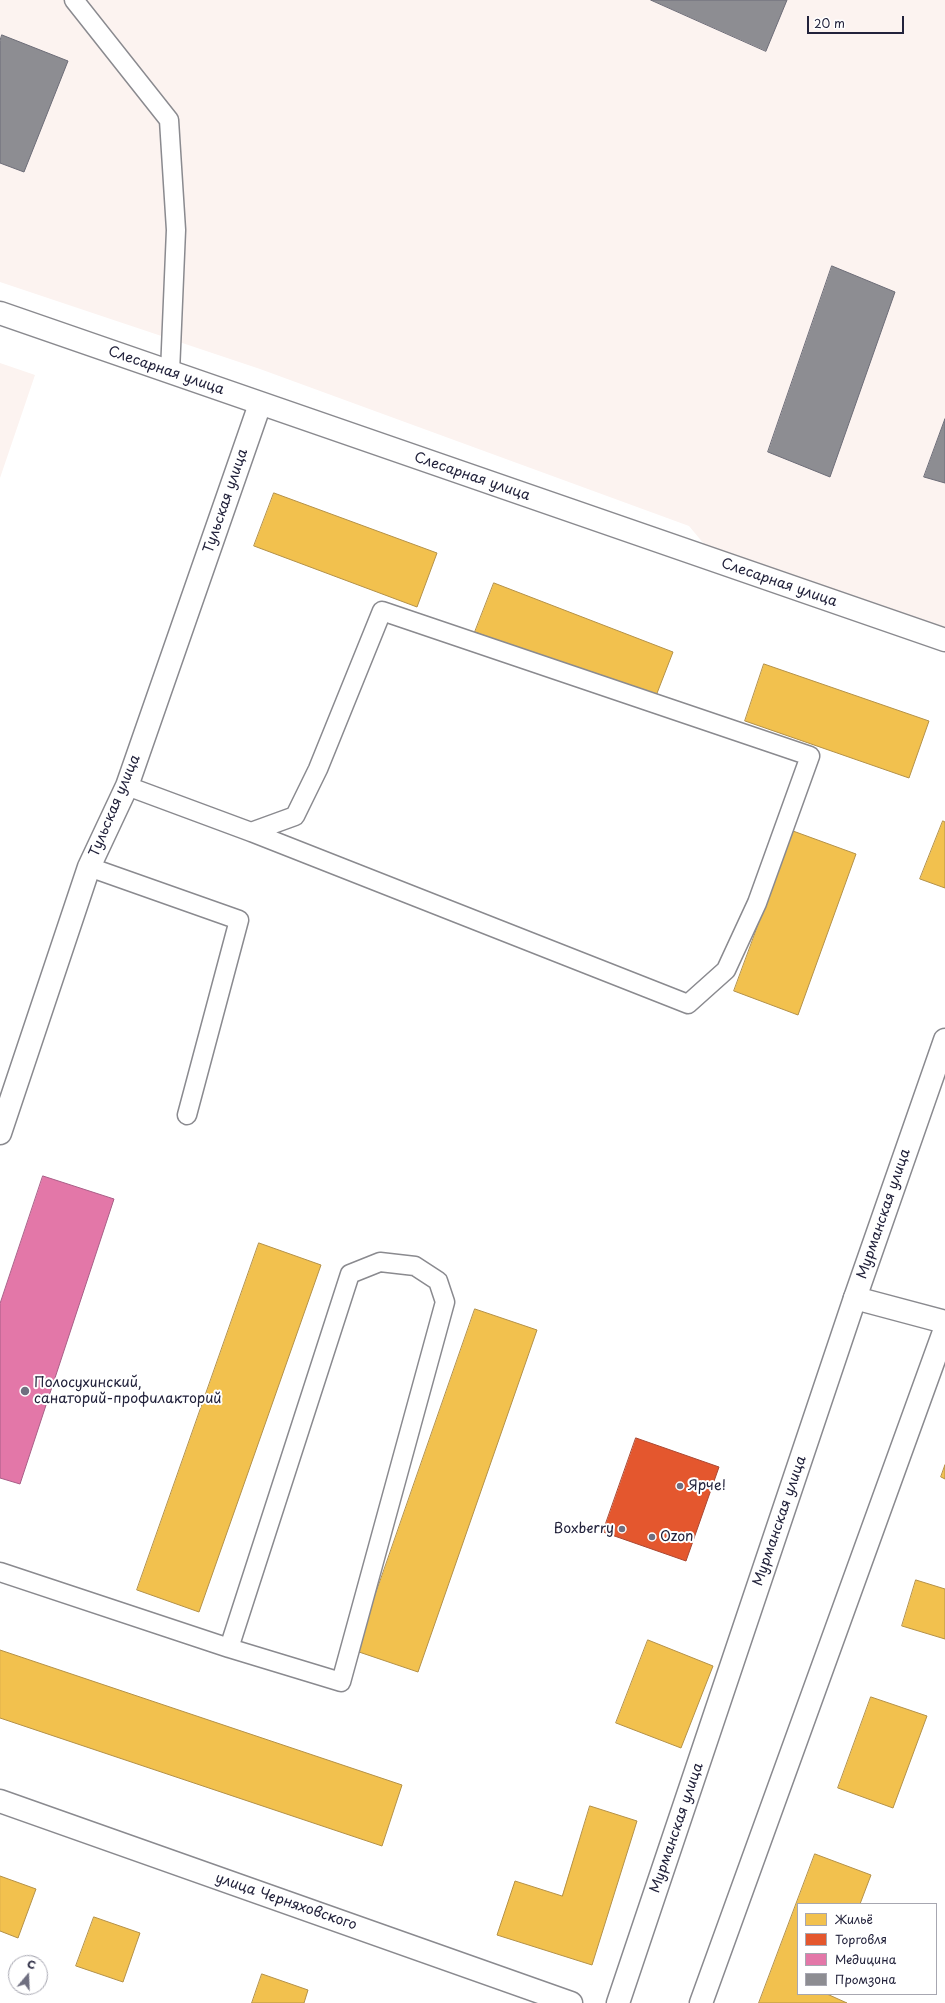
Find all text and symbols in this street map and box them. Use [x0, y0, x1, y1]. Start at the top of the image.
scale bar [809, 8, 906, 34]
text: 20 m [814, 14, 845, 32]
street label: Слесарная улица [106, 343, 226, 399]
street label: Тульская улица [200, 447, 252, 555]
street label: Слесарная улица [412, 449, 532, 505]
street label: Слесарная улица [719, 555, 839, 611]
street label: Тульская улица [86, 752, 144, 860]
street label: Мурманская улица [854, 1147, 914, 1281]
place label: Полосухинский, санаторий-профилакторий [34, 1375, 222, 1408]
marker: Полосухинский, санаторий-профилакторий [19, 1385, 31, 1397]
street label: Мурманская улица [750, 1454, 810, 1588]
place label: Ярче! [688, 1478, 726, 1494]
marker: Ярче! [675, 1481, 685, 1491]
place label: Boxberry [554, 1521, 614, 1537]
marker: Boxberry [617, 1524, 627, 1534]
place label: Ozon [660, 1529, 693, 1545]
marker: Ozon [647, 1532, 657, 1542]
street label: Мурманская улица [647, 1761, 707, 1895]
street label: улица Черняховского [213, 1870, 359, 1934]
legend [797, 1903, 937, 1995]
text: Жильё [835, 1910, 873, 1928]
text: Торговля [835, 1930, 887, 1948]
text: Медицина [835, 1950, 896, 1968]
north arrow [8, 1955, 48, 1995]
text: С [25, 1955, 38, 1974]
text: Промзона [835, 1970, 896, 1988]

